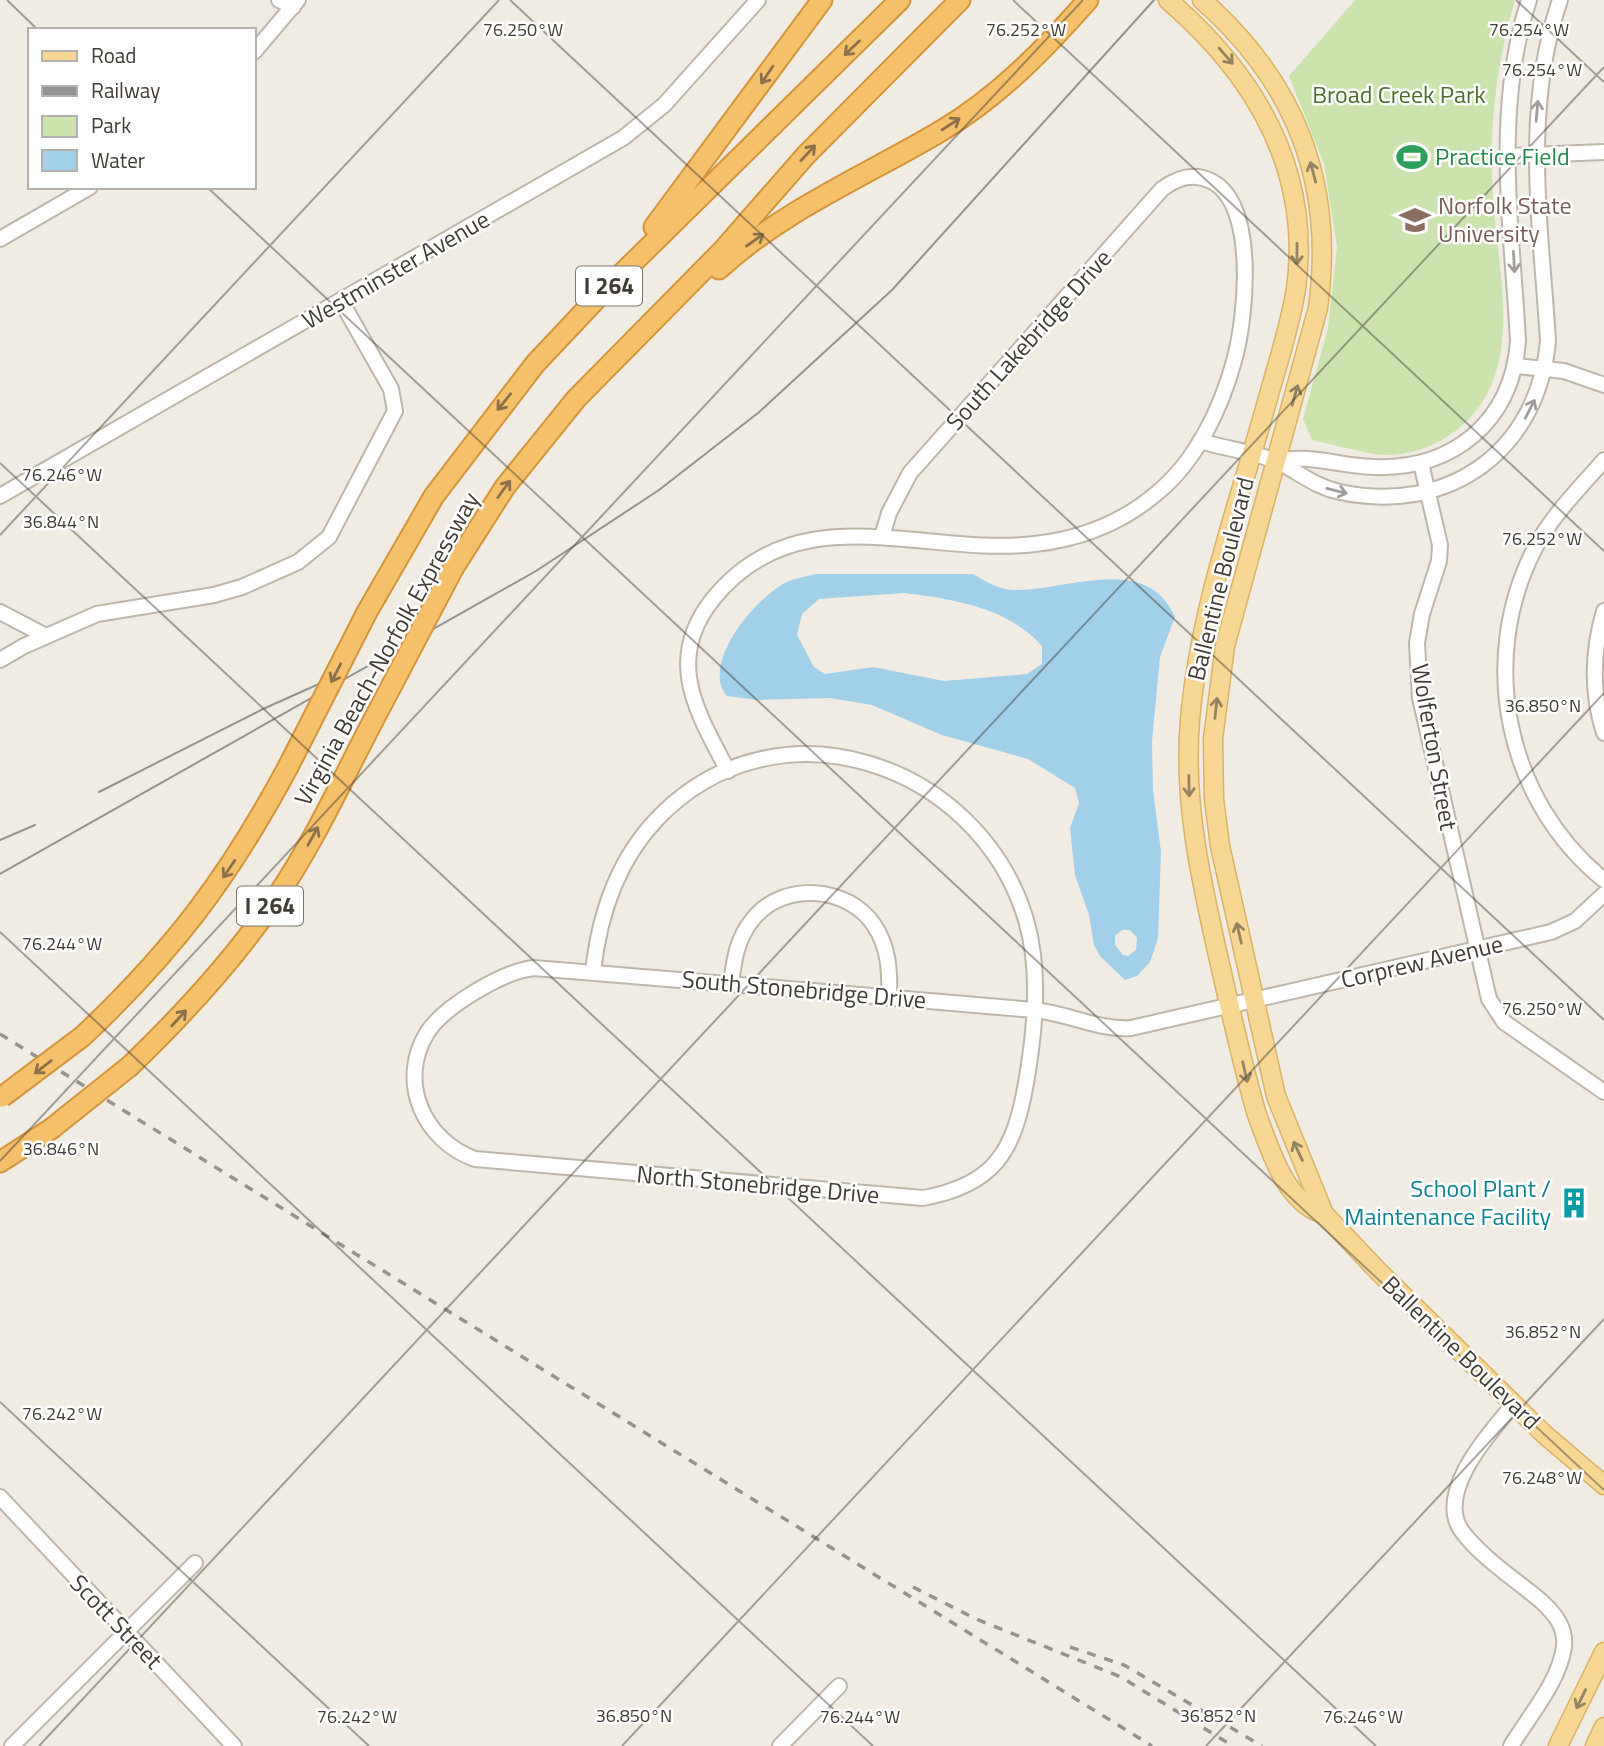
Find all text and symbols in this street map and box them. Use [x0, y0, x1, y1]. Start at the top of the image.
text: 76.250°W [483, 16, 563, 43]
text: 76.252°W [986, 16, 1066, 43]
text: 76.254°W [1489, 16, 1569, 43]
legend [28, 28, 256, 189]
text: Road [91, 39, 136, 71]
one-way arrow [843, 39, 860, 56]
one-way arrow [1218, 47, 1234, 65]
text: 76.254°W [1502, 56, 1582, 83]
one-way arrow [759, 64, 773, 84]
text: Railway [91, 74, 160, 106]
park label: Broad Creek Park [1312, 76, 1486, 112]
one-way arrow [1531, 100, 1544, 123]
text: Park [91, 109, 131, 141]
one-way arrow [941, 117, 960, 132]
place label: Practice Field [1435, 138, 1570, 174]
sports icon: Practice Field [1395, 140, 1429, 174]
text: Water [91, 144, 145, 176]
one-way arrow [799, 145, 816, 162]
one-way arrow [1305, 161, 1318, 183]
place label: Norfolk State University [1438, 187, 1572, 251]
street label: Westminster Avenue [295, 201, 496, 337]
school or university icon: Norfolk State University [1398, 203, 1432, 237]
one-way arrow [745, 233, 764, 247]
street label: South Lakebridge Drive [937, 241, 1120, 438]
one-way arrow [1290, 242, 1304, 265]
one-way arrow [1508, 250, 1521, 272]
road number: I 264 [576, 266, 642, 306]
one-way arrow [1289, 385, 1302, 407]
one-way arrow [496, 393, 511, 411]
one-way arrow [1524, 399, 1538, 420]
text: 76.246°W [22, 461, 102, 488]
street label: Ballentine Boulevard [1177, 473, 1263, 684]
one-way arrow [497, 480, 511, 499]
street label: Virginia Beach-Norfolk Expressway [285, 485, 488, 812]
one-way arrow [1325, 485, 1348, 498]
text: 36.844°N [23, 508, 99, 535]
text: 76.252°W [1502, 525, 1582, 552]
street label: Wolferton Street [1403, 661, 1467, 833]
one-way arrow [329, 662, 343, 683]
text: 36.850°N [1505, 692, 1581, 719]
one-way arrow [1210, 697, 1223, 720]
one-way arrow [1182, 774, 1195, 797]
one-way arrow [306, 826, 320, 846]
one-way arrow [222, 859, 236, 878]
road number: I 264 [237, 886, 303, 925]
one-way arrow [1231, 922, 1245, 945]
street label: Corprew Avenue [1337, 925, 1506, 997]
text: 76.244°W [22, 930, 102, 957]
street label: South Stonebridge Drive [680, 960, 928, 1018]
text: 76.250°W [1502, 995, 1582, 1022]
one-way arrow [170, 1010, 187, 1027]
one-way arrow [35, 1060, 53, 1075]
one-way arrow [1239, 1060, 1252, 1083]
text: 36.846°N [23, 1135, 99, 1162]
one-way arrow [1291, 1141, 1304, 1162]
street label: North Stonebridge Drive [635, 1155, 881, 1213]
place label: School Plant / Maintenance Facility [1344, 1170, 1551, 1234]
building icon: School Plant / Maintenance Facility [1557, 1186, 1591, 1220]
street label: Ballentine Boulevard [1374, 1267, 1549, 1438]
text: 36.852°N [1505, 1318, 1581, 1345]
text: 76.242°W [22, 1400, 102, 1427]
text: 76.248°W [1502, 1464, 1582, 1491]
street label: Scott Street [62, 1566, 172, 1677]
one-way arrow [1573, 1688, 1587, 1709]
text: 36.850°N [596, 1702, 672, 1729]
text: 36.852°N [1180, 1702, 1256, 1729]
text: 76.242°W [317, 1703, 397, 1730]
text: 76.244°W [820, 1703, 900, 1730]
text: 76.246°W [1323, 1703, 1403, 1730]

